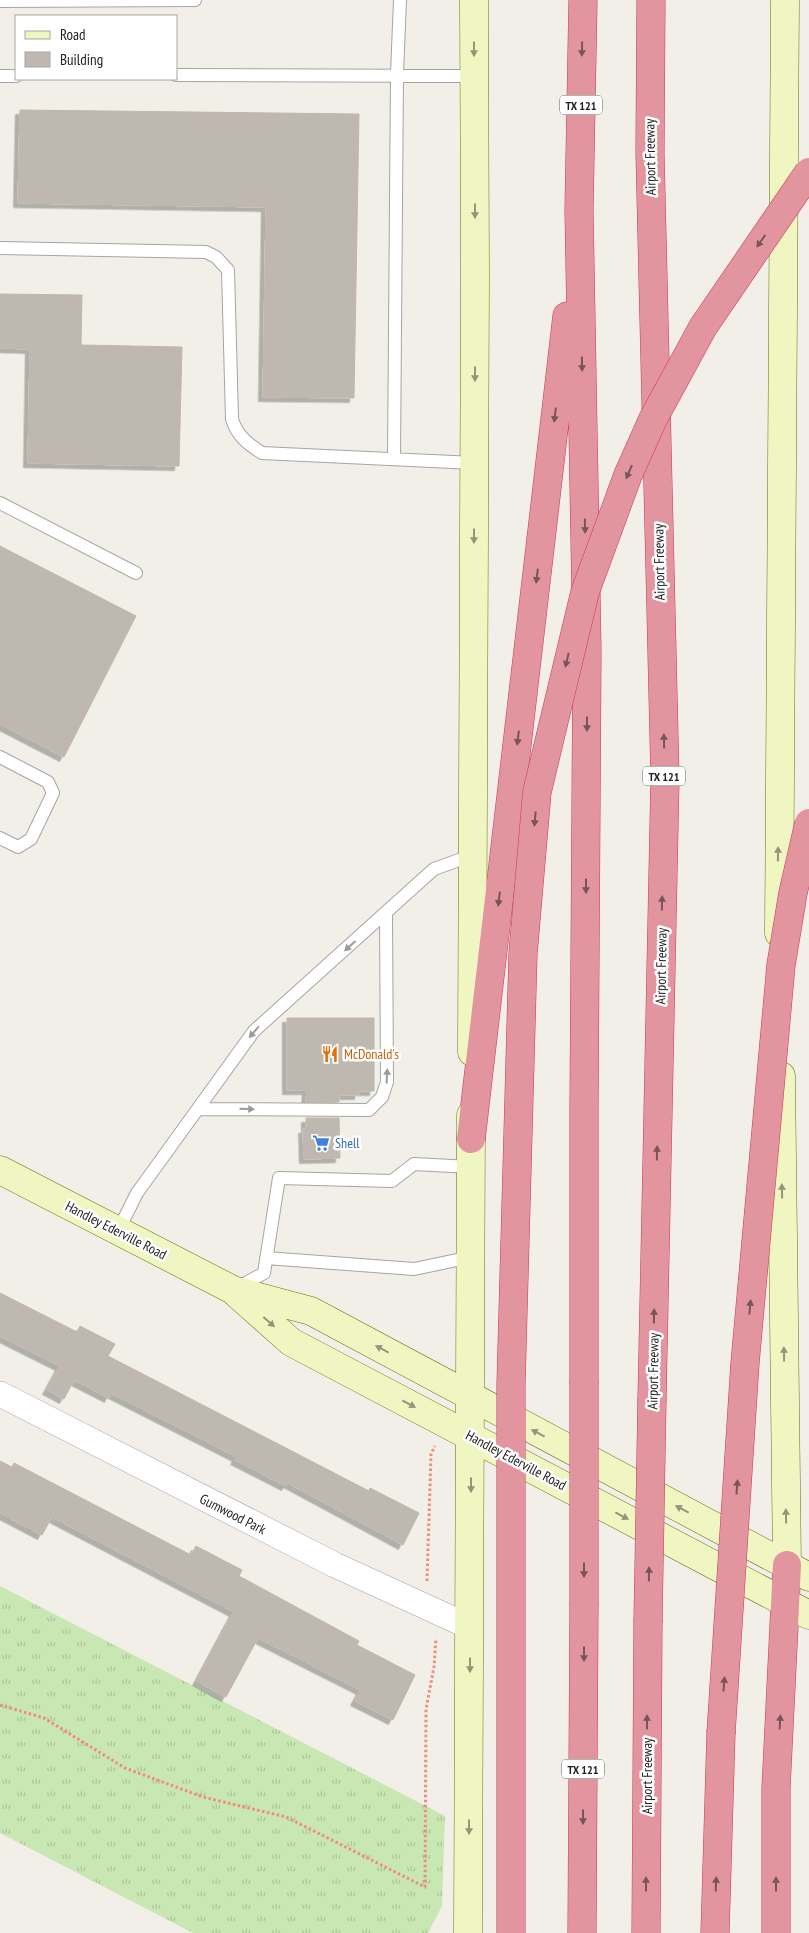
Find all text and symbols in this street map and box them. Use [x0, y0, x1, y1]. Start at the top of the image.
legend [15, 15, 178, 80]
text: Road [60, 25, 86, 44]
one-way arrow [470, 41, 478, 57]
one-way arrow [578, 41, 586, 57]
text: Building [60, 50, 103, 69]
road number: TX 121 [560, 96, 602, 114]
street label: Airport Freeway [640, 118, 660, 196]
one-way arrow [471, 203, 479, 219]
one-way arrow [756, 234, 766, 247]
one-way arrow [578, 356, 586, 372]
one-way arrow [471, 366, 479, 382]
one-way arrow [551, 407, 559, 423]
one-way arrow [625, 465, 633, 480]
one-way arrow [581, 518, 589, 534]
street label: Airport Freeway [649, 523, 669, 601]
one-way arrow [470, 528, 478, 544]
one-way arrow [533, 568, 541, 584]
one-way arrow [563, 652, 571, 667]
one-way arrow [583, 716, 591, 732]
one-way arrow [514, 730, 522, 746]
one-way arrow [659, 732, 667, 748]
road number: TX 121 [643, 766, 685, 786]
one-way arrow [531, 811, 539, 827]
one-way arrow [775, 845, 783, 861]
one-way arrow [581, 878, 589, 894]
one-way arrow [495, 891, 503, 907]
one-way arrow [658, 895, 666, 911]
street label: Airport Freeway [651, 927, 671, 1005]
one-way arrow [343, 940, 356, 951]
one-way arrow [249, 1026, 260, 1039]
restaurant icon: McDonald's [320, 1044, 340, 1064]
place label: McDonald's [344, 1045, 399, 1063]
one-way arrow [383, 1068, 391, 1084]
one-way arrow [239, 1105, 255, 1113]
supermarket icon: Shell [311, 1133, 331, 1153]
place label: Shell [335, 1134, 360, 1152]
one-way arrow [653, 1145, 661, 1161]
one-way arrow [778, 1183, 786, 1199]
street label: Handley Ederville Road [62, 1197, 170, 1263]
one-way arrow [746, 1299, 754, 1315]
one-way arrow [650, 1307, 658, 1323]
one-way arrow [263, 1317, 276, 1328]
street label: Airport Freeway [643, 1332, 663, 1410]
one-way arrow [374, 1345, 389, 1353]
one-way arrow [780, 1345, 788, 1361]
one-way arrow [402, 1400, 416, 1408]
street label: Handley Ederville Road [463, 1426, 569, 1494]
one-way arrow [531, 1429, 545, 1437]
one-way arrow [467, 1477, 475, 1493]
one-way arrow [733, 1478, 741, 1494]
street label: Gumwood Park [197, 1490, 270, 1539]
one-way arrow [674, 1505, 689, 1513]
one-way arrow [782, 1508, 790, 1524]
one-way arrow [615, 1512, 629, 1521]
one-way arrow [580, 1562, 588, 1578]
one-way arrow [645, 1565, 653, 1581]
one-way arrow [579, 1646, 587, 1662]
one-way arrow [466, 1657, 474, 1673]
one-way arrow [721, 1676, 729, 1692]
one-way arrow [643, 1714, 651, 1730]
one-way arrow [776, 1714, 784, 1730]
street label: Airport Freeway [638, 1737, 656, 1814]
road number: TX 121 [562, 1760, 604, 1778]
one-way arrow [579, 1809, 587, 1825]
one-way arrow [465, 1820, 473, 1836]
one-way arrow [642, 1876, 650, 1892]
one-way arrow [712, 1876, 720, 1892]
one-way arrow [772, 1876, 780, 1892]

